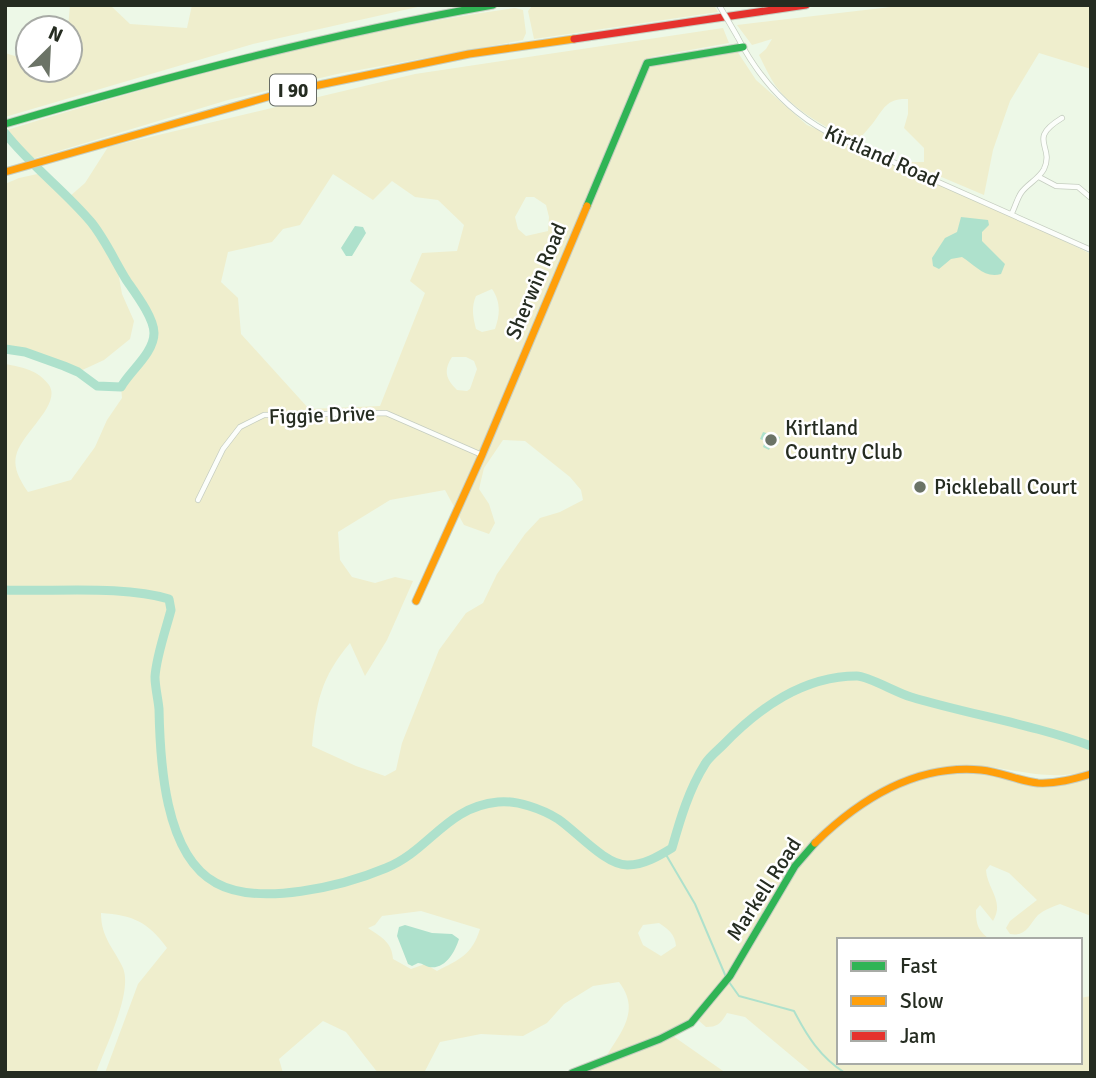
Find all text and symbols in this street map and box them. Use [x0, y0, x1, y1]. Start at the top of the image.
north arrow [14, 14, 84, 84]
text: N [45, 21, 66, 48]
road number: I 90 [270, 74, 316, 106]
street label: Kirtland Road [821, 119, 943, 193]
street label: Sherwin Road [500, 219, 572, 343]
street label: Figgie Drive [268, 400, 376, 430]
place label: Kirtland Country Club [785, 415, 903, 465]
marker: Kirtland Country Club [763, 432, 779, 448]
place label: Pickleball Court [934, 474, 1077, 500]
marker: Pickleball Court [912, 479, 928, 495]
street label: Markell Road [721, 833, 807, 945]
legend [837, 938, 1082, 1064]
text: Fast [900, 953, 937, 979]
text: Slow [900, 988, 944, 1014]
text: Jam [900, 1023, 936, 1049]

